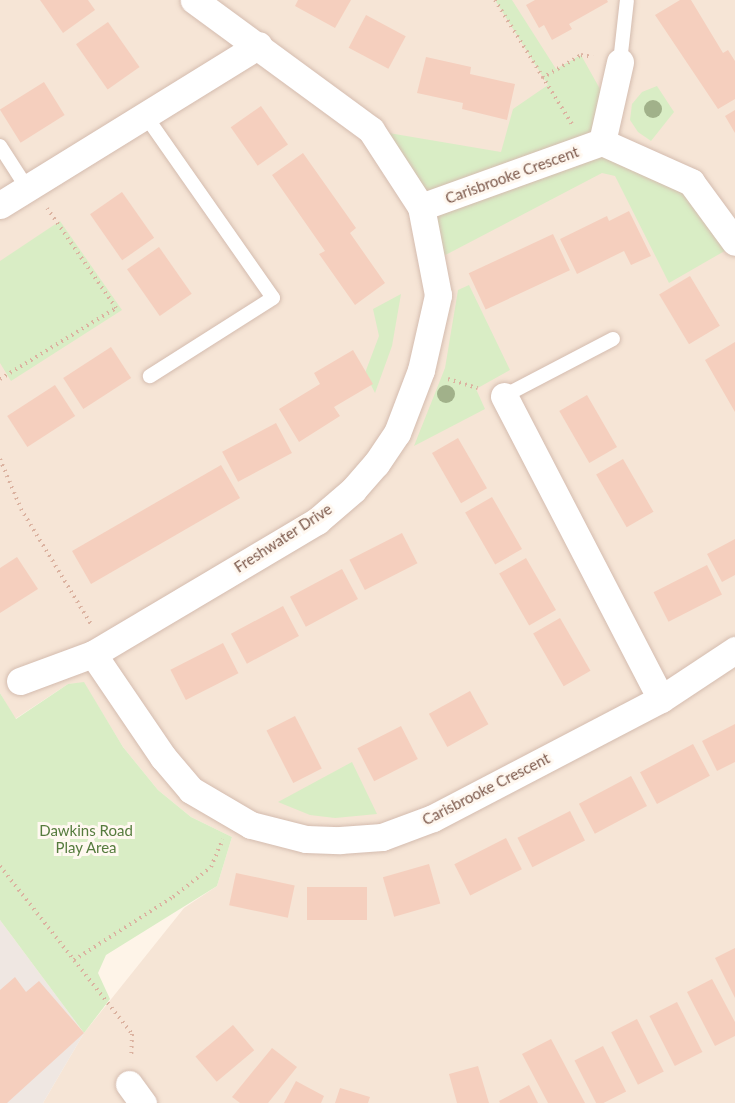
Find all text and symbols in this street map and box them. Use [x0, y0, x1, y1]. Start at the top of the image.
street label: Carisbrooke Crescent [443, 142, 581, 208]
street label: Freshwater Drive [231, 500, 335, 576]
street label: Carisbrooke Crescent [419, 749, 553, 829]
park label: Dawkins Road Play Area [39, 821, 133, 856]

